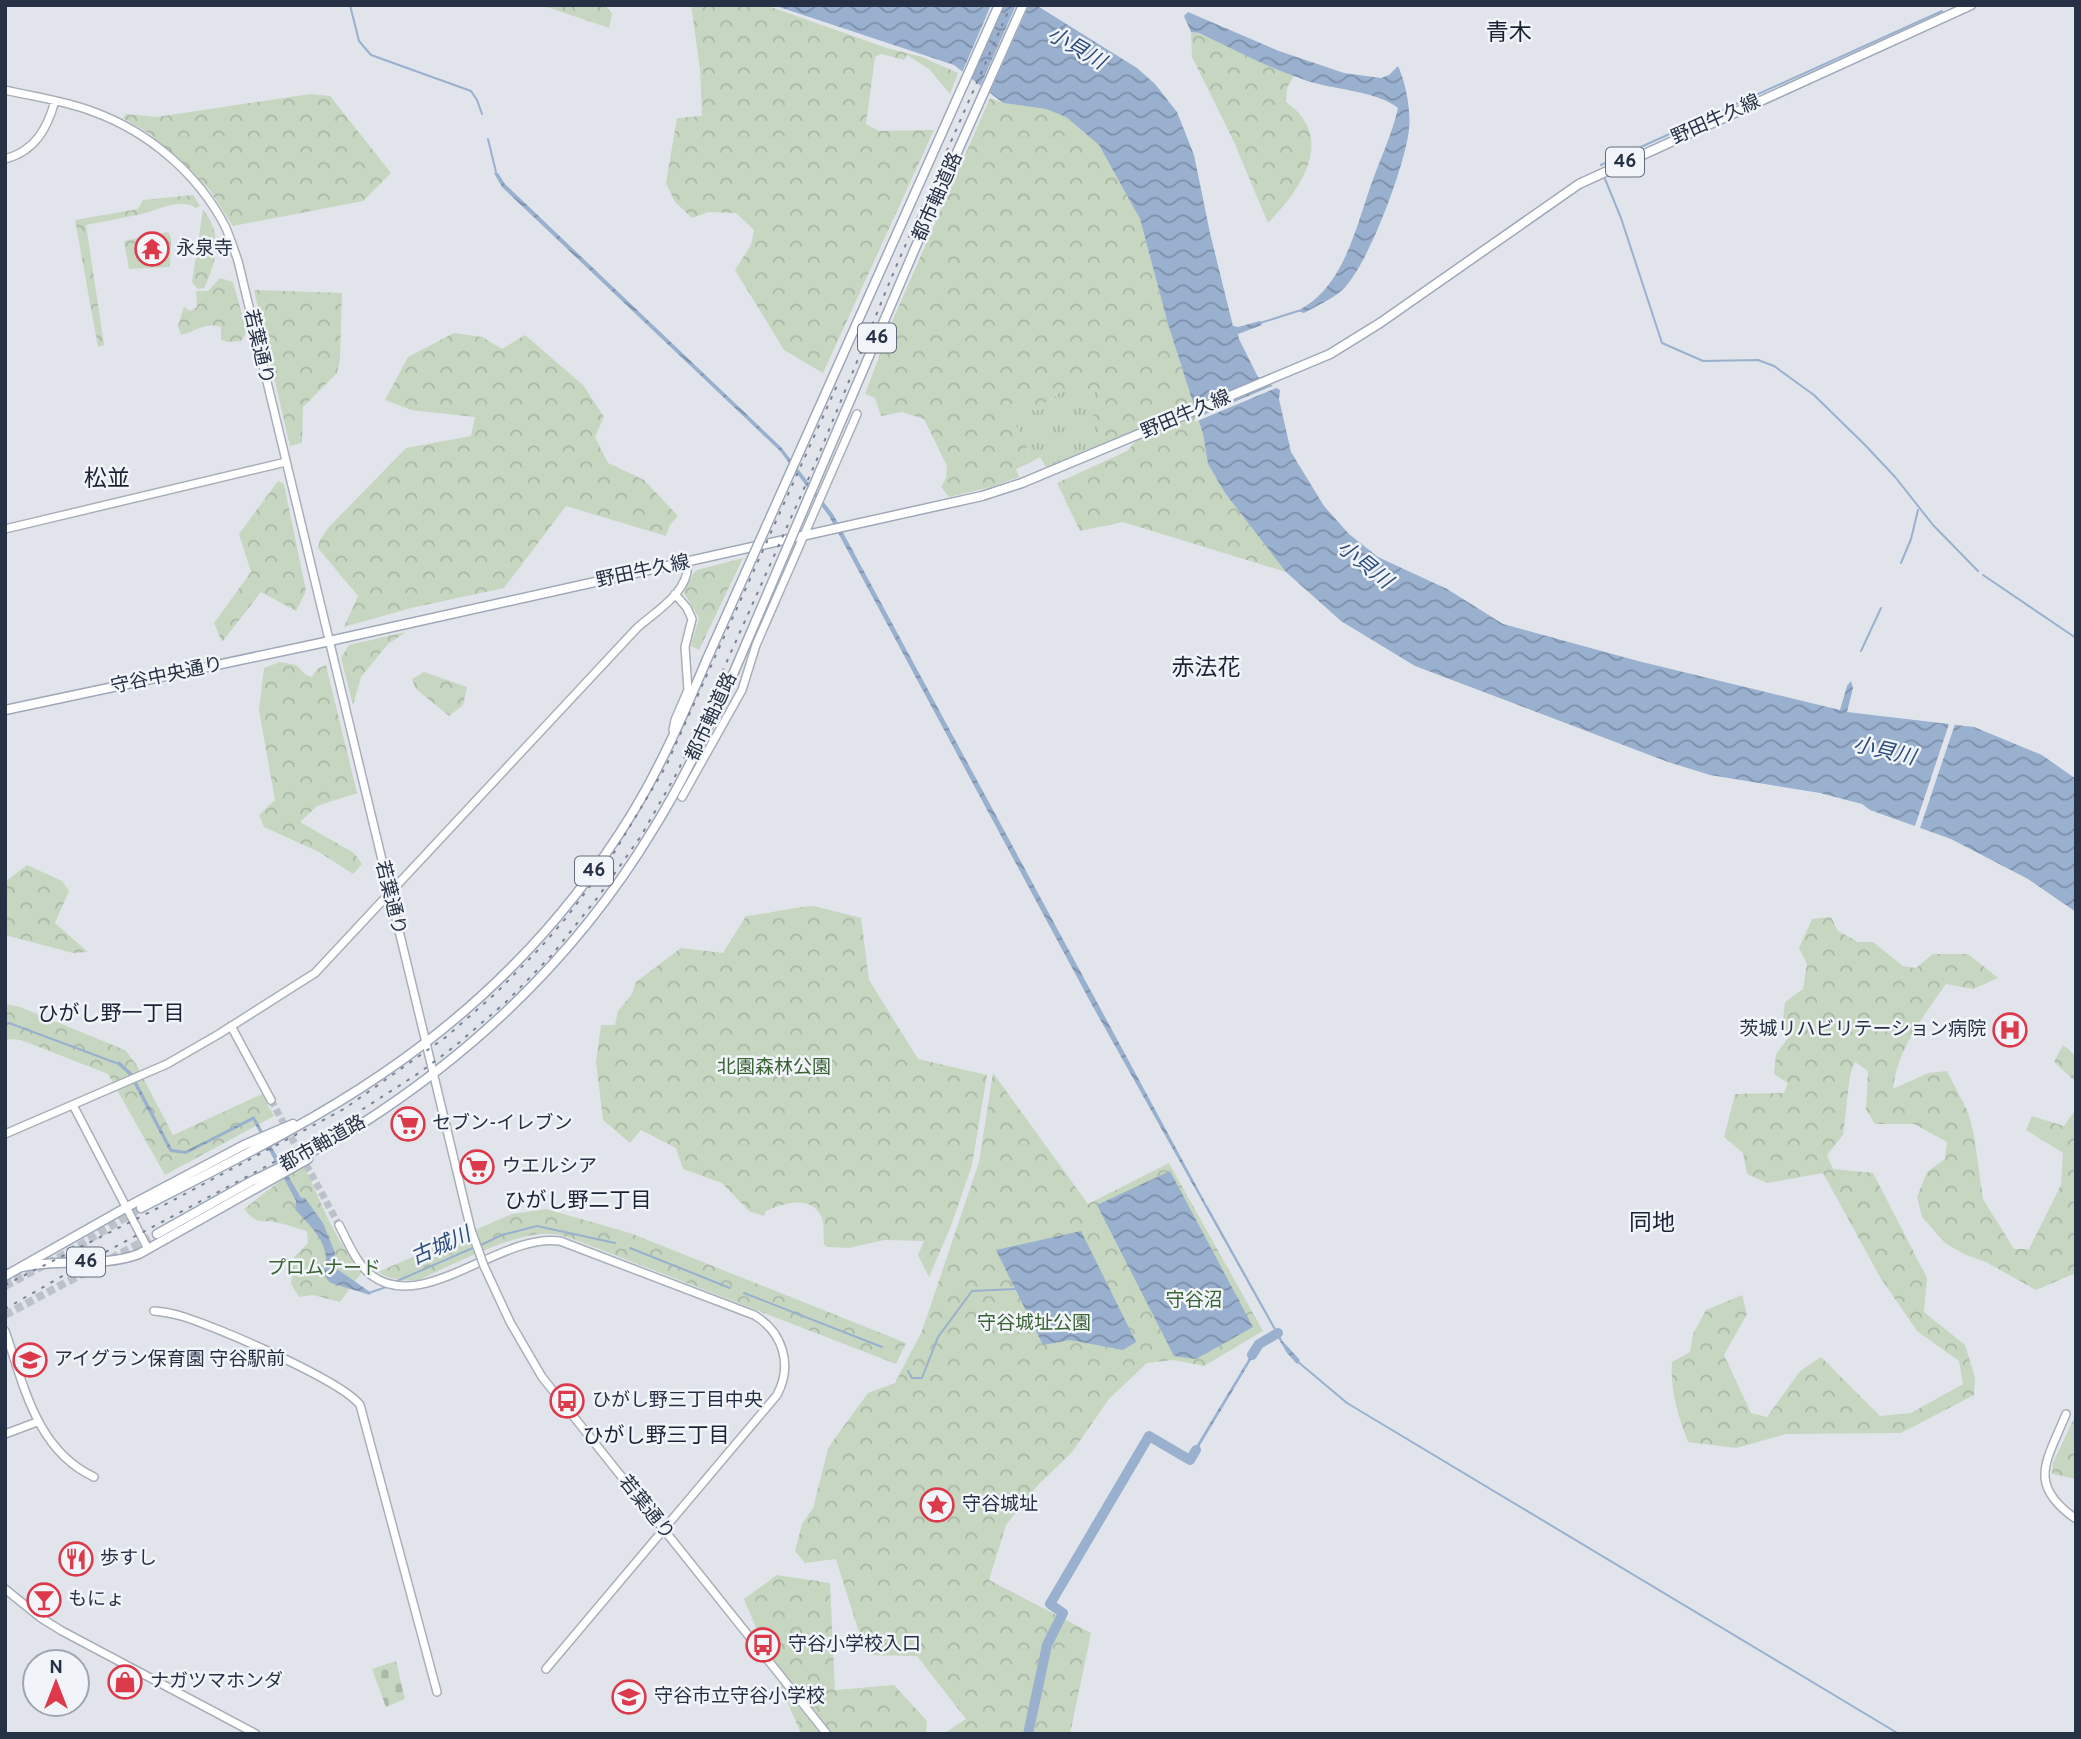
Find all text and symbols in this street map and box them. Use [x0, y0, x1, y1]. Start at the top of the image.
district label: 青木 [1486, 20, 1532, 49]
water label: 小貝川 [1042, 22, 1112, 77]
street label: 野田牛久線 [1668, 90, 1764, 150]
road number: 46 [1606, 148, 1644, 176]
street label: 都市軸道路 [908, 149, 968, 245]
temple icon: 永泉寺 [133, 230, 171, 268]
place label: 永泉寺 [176, 237, 233, 261]
street label: 若葉通り [238, 307, 278, 387]
road number: 46 [858, 324, 896, 352]
street label: 野田牛久線 [1138, 385, 1234, 445]
district label: 松並 [84, 466, 130, 495]
water label: 小貝川 [1331, 535, 1399, 597]
street label: 野田牛久線 [594, 550, 692, 594]
street label: 守谷中央通り [109, 652, 225, 700]
district label: 赤法花 [1172, 655, 1241, 684]
street label: 都市軸道路 [681, 669, 743, 765]
water label: 小貝川 [1850, 732, 1920, 773]
road number: 46 [575, 856, 613, 886]
street label: 若葉通り [369, 858, 411, 938]
district label: ひがし野一丁目 [38, 1001, 185, 1028]
hospital icon: 茨城リハビリテーション病院 [1991, 1011, 2029, 1049]
place label: 茨城リハビリテーション病院 [1739, 1018, 1986, 1042]
park label: 北園森林公園 [717, 1056, 831, 1080]
supermarket icon: セブン-イレブン [389, 1105, 427, 1143]
street label: 都市軸道路 [276, 1110, 370, 1178]
place label: セブン-イレブン [432, 1112, 573, 1136]
supermarket icon: ウエルシア [458, 1148, 496, 1186]
place label: ウエルシア [502, 1155, 597, 1179]
district label: ひがし野二丁目 [505, 1188, 652, 1215]
district label: 同地 [1629, 1210, 1675, 1239]
water label: 古城川 [407, 1221, 477, 1272]
road number: 46 [67, 1247, 105, 1276]
park label: プロムナード [267, 1257, 381, 1281]
park label: 守谷沼 [1165, 1289, 1223, 1313]
park label: 守谷城址公園 [977, 1312, 1091, 1336]
school or university icon: アイグラン保育園 守谷駅前 [11, 1341, 49, 1379]
place label: アイグラン保育園 守谷駅前 [54, 1348, 285, 1372]
bus stop icon: ひがし野三丁目中央 [548, 1382, 586, 1420]
place label: ひがし野三丁目中央 [592, 1389, 763, 1413]
district label: ひがし野三丁目 [583, 1423, 730, 1450]
street label: 若葉通り [613, 1471, 679, 1545]
place icon: 守谷城址 [918, 1486, 956, 1524]
place label: 守谷城址 [962, 1493, 1038, 1517]
restaurant icon: 歩すし [57, 1540, 95, 1578]
place label: 歩すし [100, 1547, 157, 1571]
bar icon: もにょ [25, 1581, 63, 1619]
place label: もにょ [68, 1588, 125, 1612]
bus stop icon: 守谷小学校入口 [744, 1626, 782, 1664]
place label: 守谷小学校入口 [788, 1633, 921, 1657]
north arrow [21, 1648, 91, 1718]
text: N [49, 1656, 63, 1680]
shop icon: ナガツマホンダ [106, 1663, 144, 1701]
place label: ナガツマホンダ [150, 1670, 283, 1694]
school or university icon: 守谷市立守谷小学校 [610, 1678, 648, 1716]
place label: 守谷市立守谷小学校 [654, 1685, 825, 1709]

